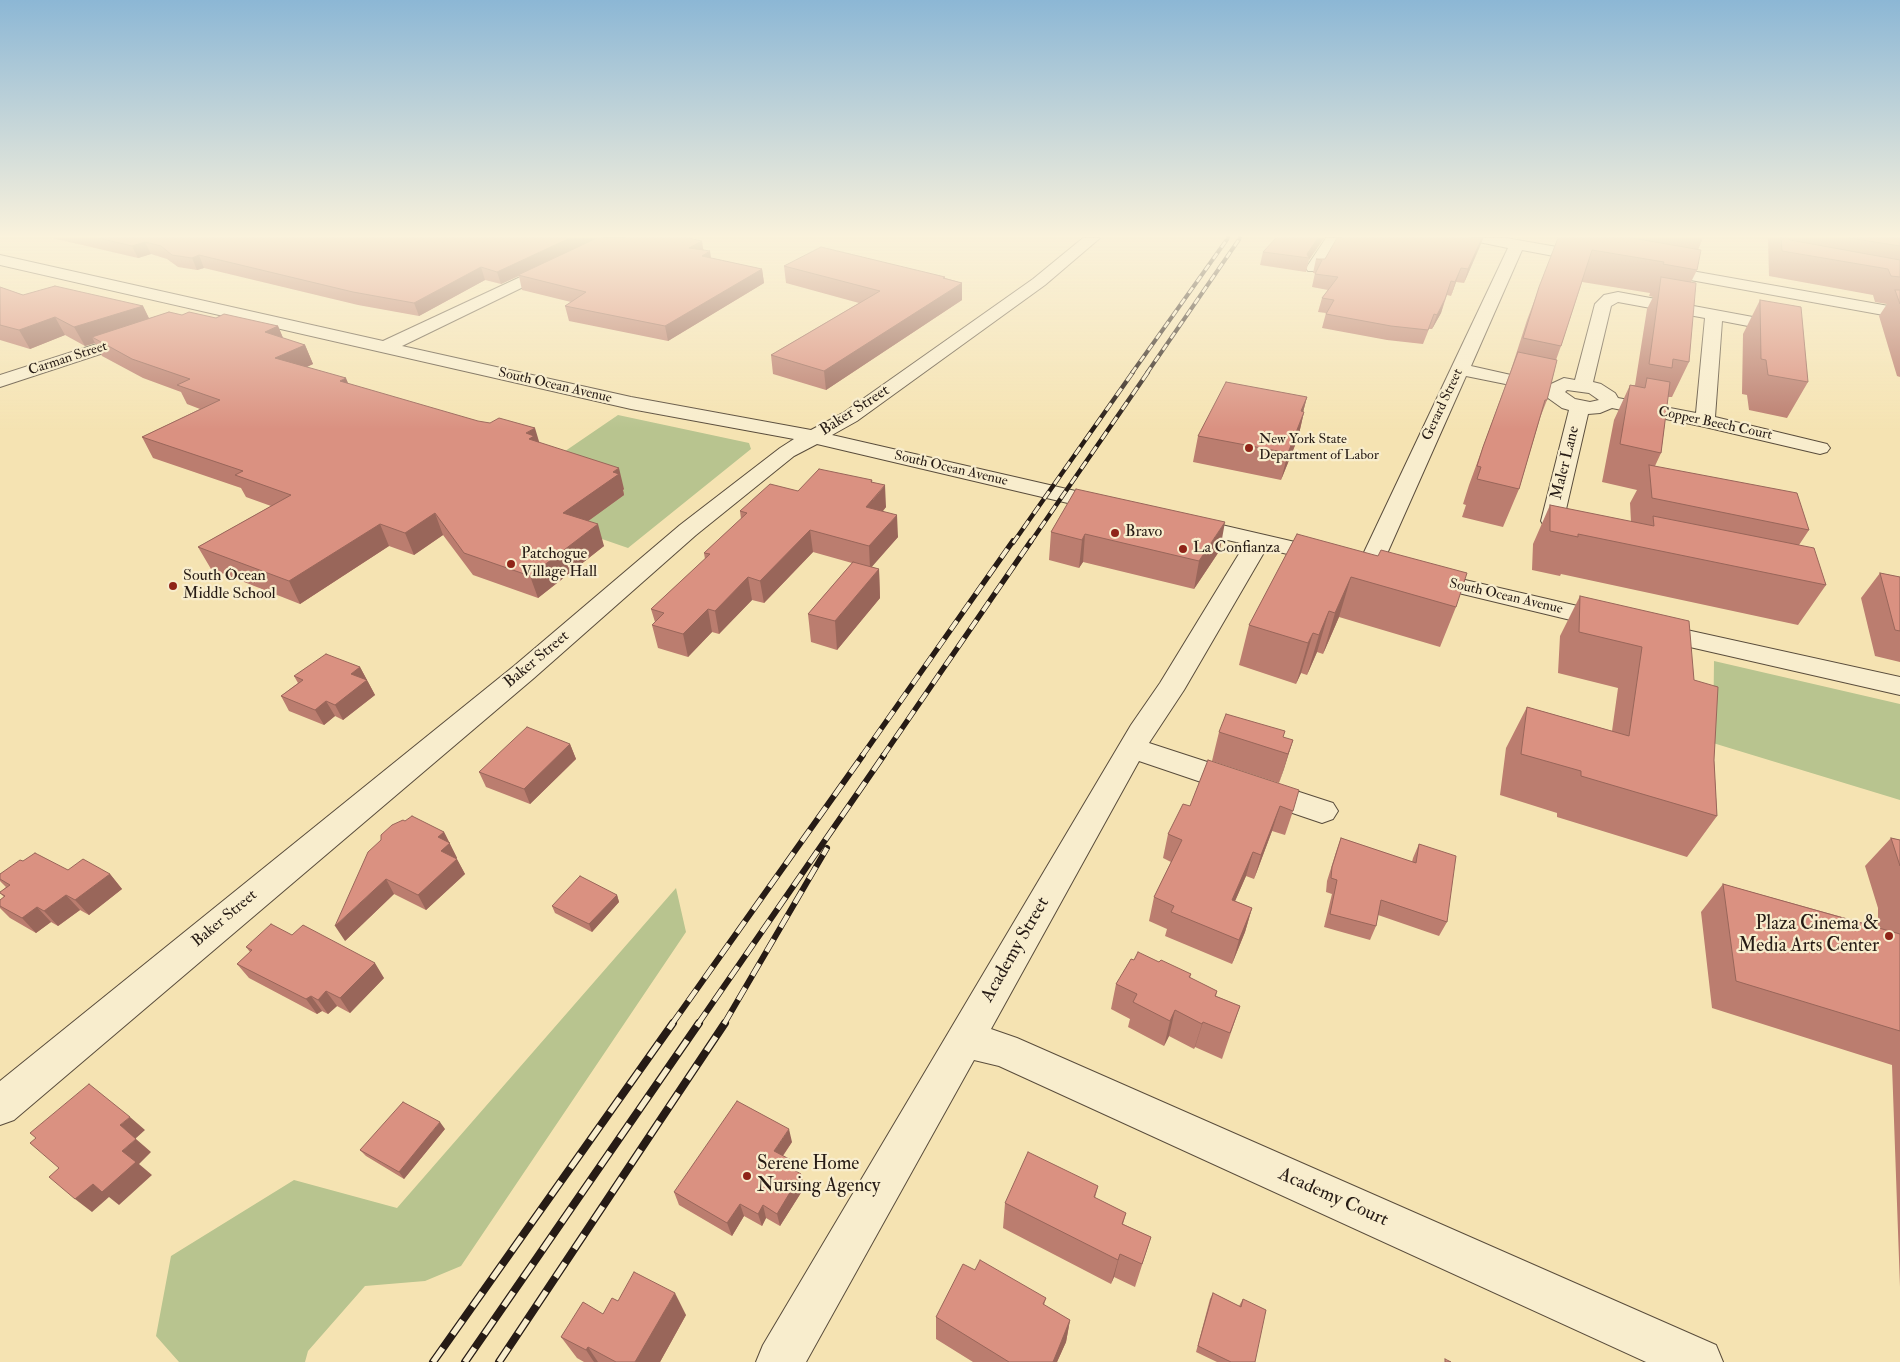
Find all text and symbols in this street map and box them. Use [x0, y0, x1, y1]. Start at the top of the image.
street label: Carman Street [27, 338, 109, 380]
street label: South Ocean Avenue [497, 365, 613, 407]
street label: Gerard Street [1419, 366, 1467, 444]
street label: Baker Street [817, 381, 893, 441]
street label: Copper Beech Court [1657, 404, 1773, 444]
street label: Maler Lane [1548, 424, 1584, 502]
place label: New York State Department of Labor [1259, 432, 1379, 464]
marker: New York State Department of Labor [1243, 442, 1255, 454]
street label: South Ocean Avenue [893, 448, 1009, 490]
place label: Bravo [1125, 523, 1162, 543]
marker: Bravo [1109, 527, 1121, 539]
place label: La Confianza [1193, 539, 1280, 559]
marker: La Confianza [1177, 543, 1189, 555]
place label: Patchogue Village Hall [521, 545, 597, 583]
marker: Patchogue Village Hall [505, 558, 517, 570]
place label: South Ocean Middle School [183, 567, 276, 605]
street label: South Ocean Avenue [1448, 576, 1564, 618]
marker: South Ocean Middle School [167, 580, 179, 592]
street label: Baker Street [501, 627, 573, 693]
street label: Baker Street [189, 886, 261, 952]
street label: Academy Street [977, 893, 1055, 1007]
place label: Plaza Cinema & Media Arts Center [1738, 914, 1879, 958]
marker: Plaza Cinema & Media Arts Center [1883, 930, 1895, 942]
place label: Serene Home Nursing Agency [757, 1154, 880, 1198]
street label: Academy Court [1275, 1164, 1391, 1232]
marker: Serene Home Nursing Agency [741, 1170, 753, 1182]

